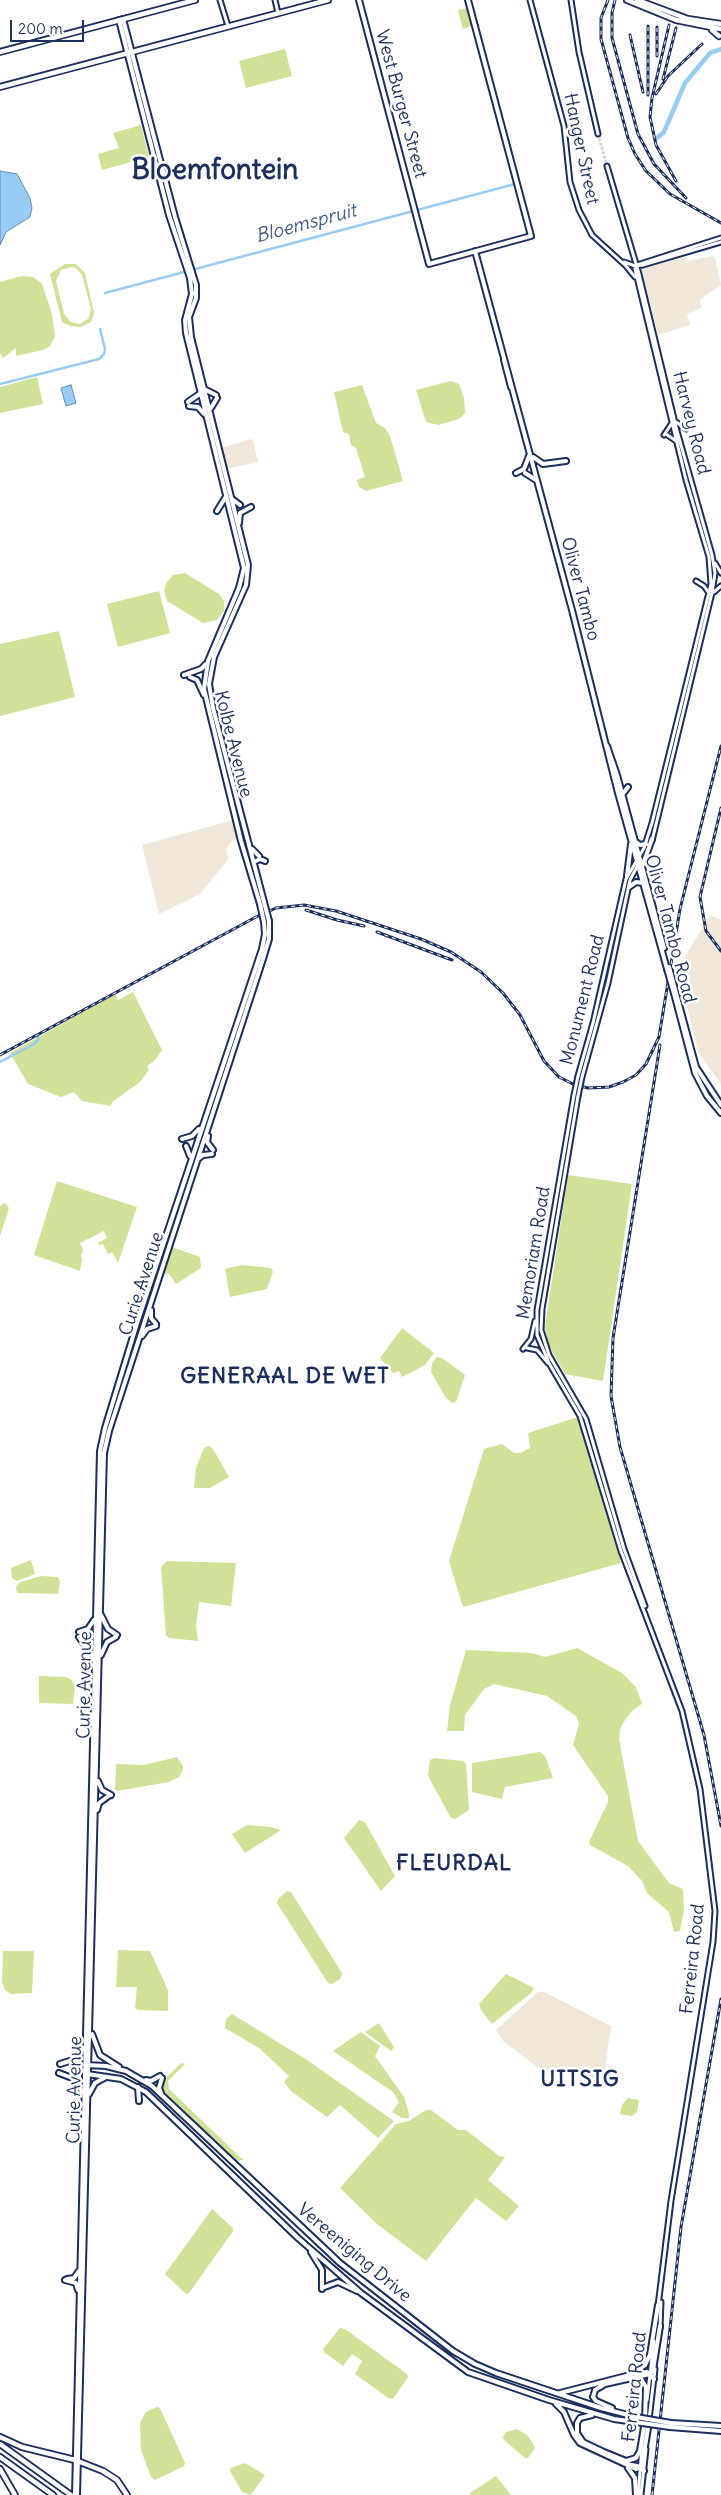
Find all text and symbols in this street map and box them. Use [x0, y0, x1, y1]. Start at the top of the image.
scale bar [12, 10, 86, 42]
text: 200 m [18, 19, 63, 38]
street label: West Burger Street [371, 27, 431, 181]
street label: Hanger Street [559, 91, 603, 207]
district label: Bloemfontein [131, 154, 299, 188]
water label: Bloemspruit [253, 200, 359, 248]
street label: Harvey Road [668, 369, 714, 477]
street label: Oliver Tambo [556, 535, 604, 643]
street label: Kolbe Avenue [209, 688, 257, 800]
street label: Oliver Tambo Road [640, 852, 700, 1006]
street label: Monument Road [556, 933, 610, 1067]
street label: Memoriam Road [513, 1185, 555, 1321]
street label: Curie Avenue [115, 1229, 169, 1339]
district label: GENERAAL DE WET [178, 1364, 392, 1390]
street label: Curie Avenue [73, 1631, 97, 1739]
district label: FLEURDAL [395, 1851, 513, 1877]
street label: Ferreira Road [676, 1903, 710, 2015]
street label: Curie Avenue [63, 2036, 87, 2144]
district label: UITSIG [540, 2067, 620, 2093]
street label: Vereeniging Drive [293, 2199, 415, 2307]
street label: Ferreira Road [618, 2331, 652, 2443]

